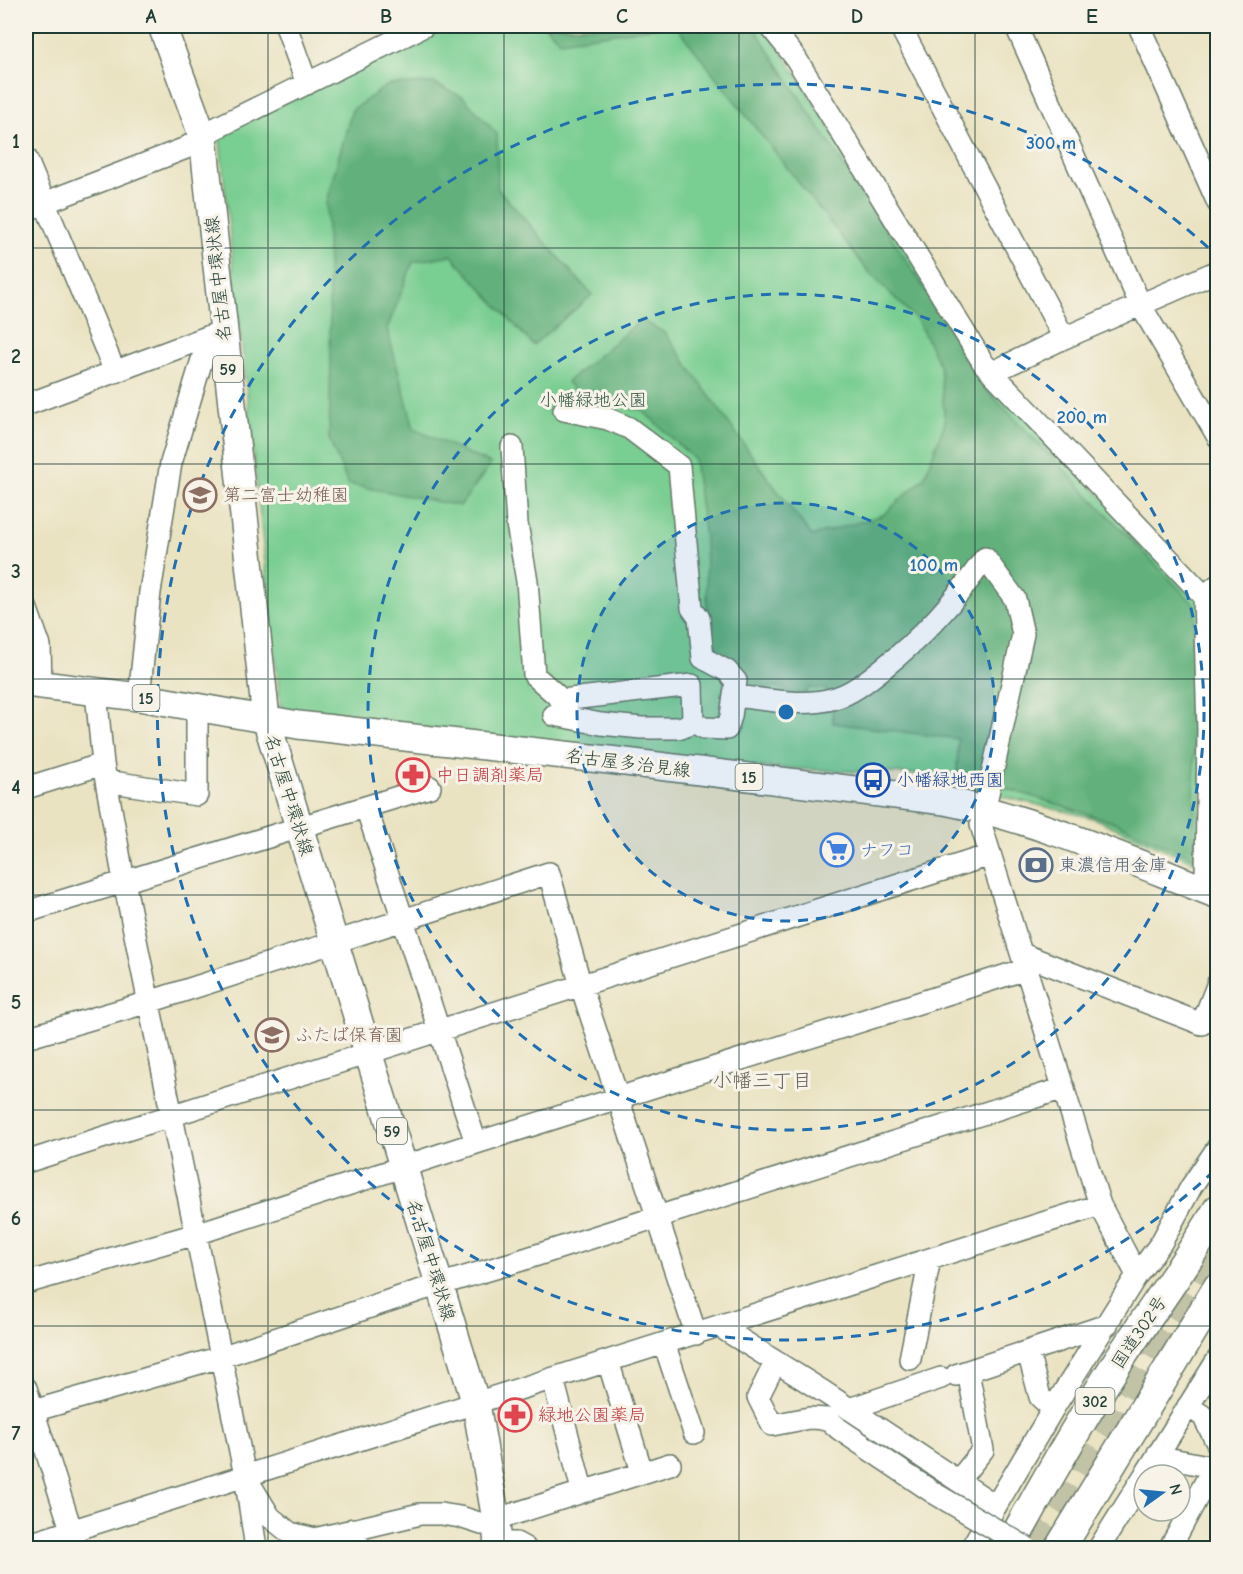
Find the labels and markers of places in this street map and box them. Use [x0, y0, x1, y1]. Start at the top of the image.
school or university icon: 第二富士幼稚園 [182, 477, 218, 513]
place label: 第二富士幼稚園 [223, 485, 349, 506]
centre of rings [776, 702, 796, 722]
pharmacy icon: 中日調剤薬局 [395, 757, 431, 793]
bus stop icon: 小幡緑地西園 [855, 762, 891, 798]
place label: 中日調剤薬局 [436, 765, 544, 786]
place label: 小幡緑地西園 [896, 770, 1004, 791]
supermarket icon: ナフコ [819, 832, 855, 868]
place label: ナフコ [860, 840, 914, 861]
bank icon: 東濃信用金庫 [1018, 847, 1054, 883]
place label: 東濃信用金庫 [1059, 855, 1167, 876]
school or university icon: ふたば保育園 [254, 1017, 290, 1053]
place label: ふたば保育園 [295, 1025, 403, 1046]
pharmacy icon: 緑地公園薬局 [497, 1397, 533, 1433]
place label: 緑地公園薬局 [538, 1405, 646, 1426]

